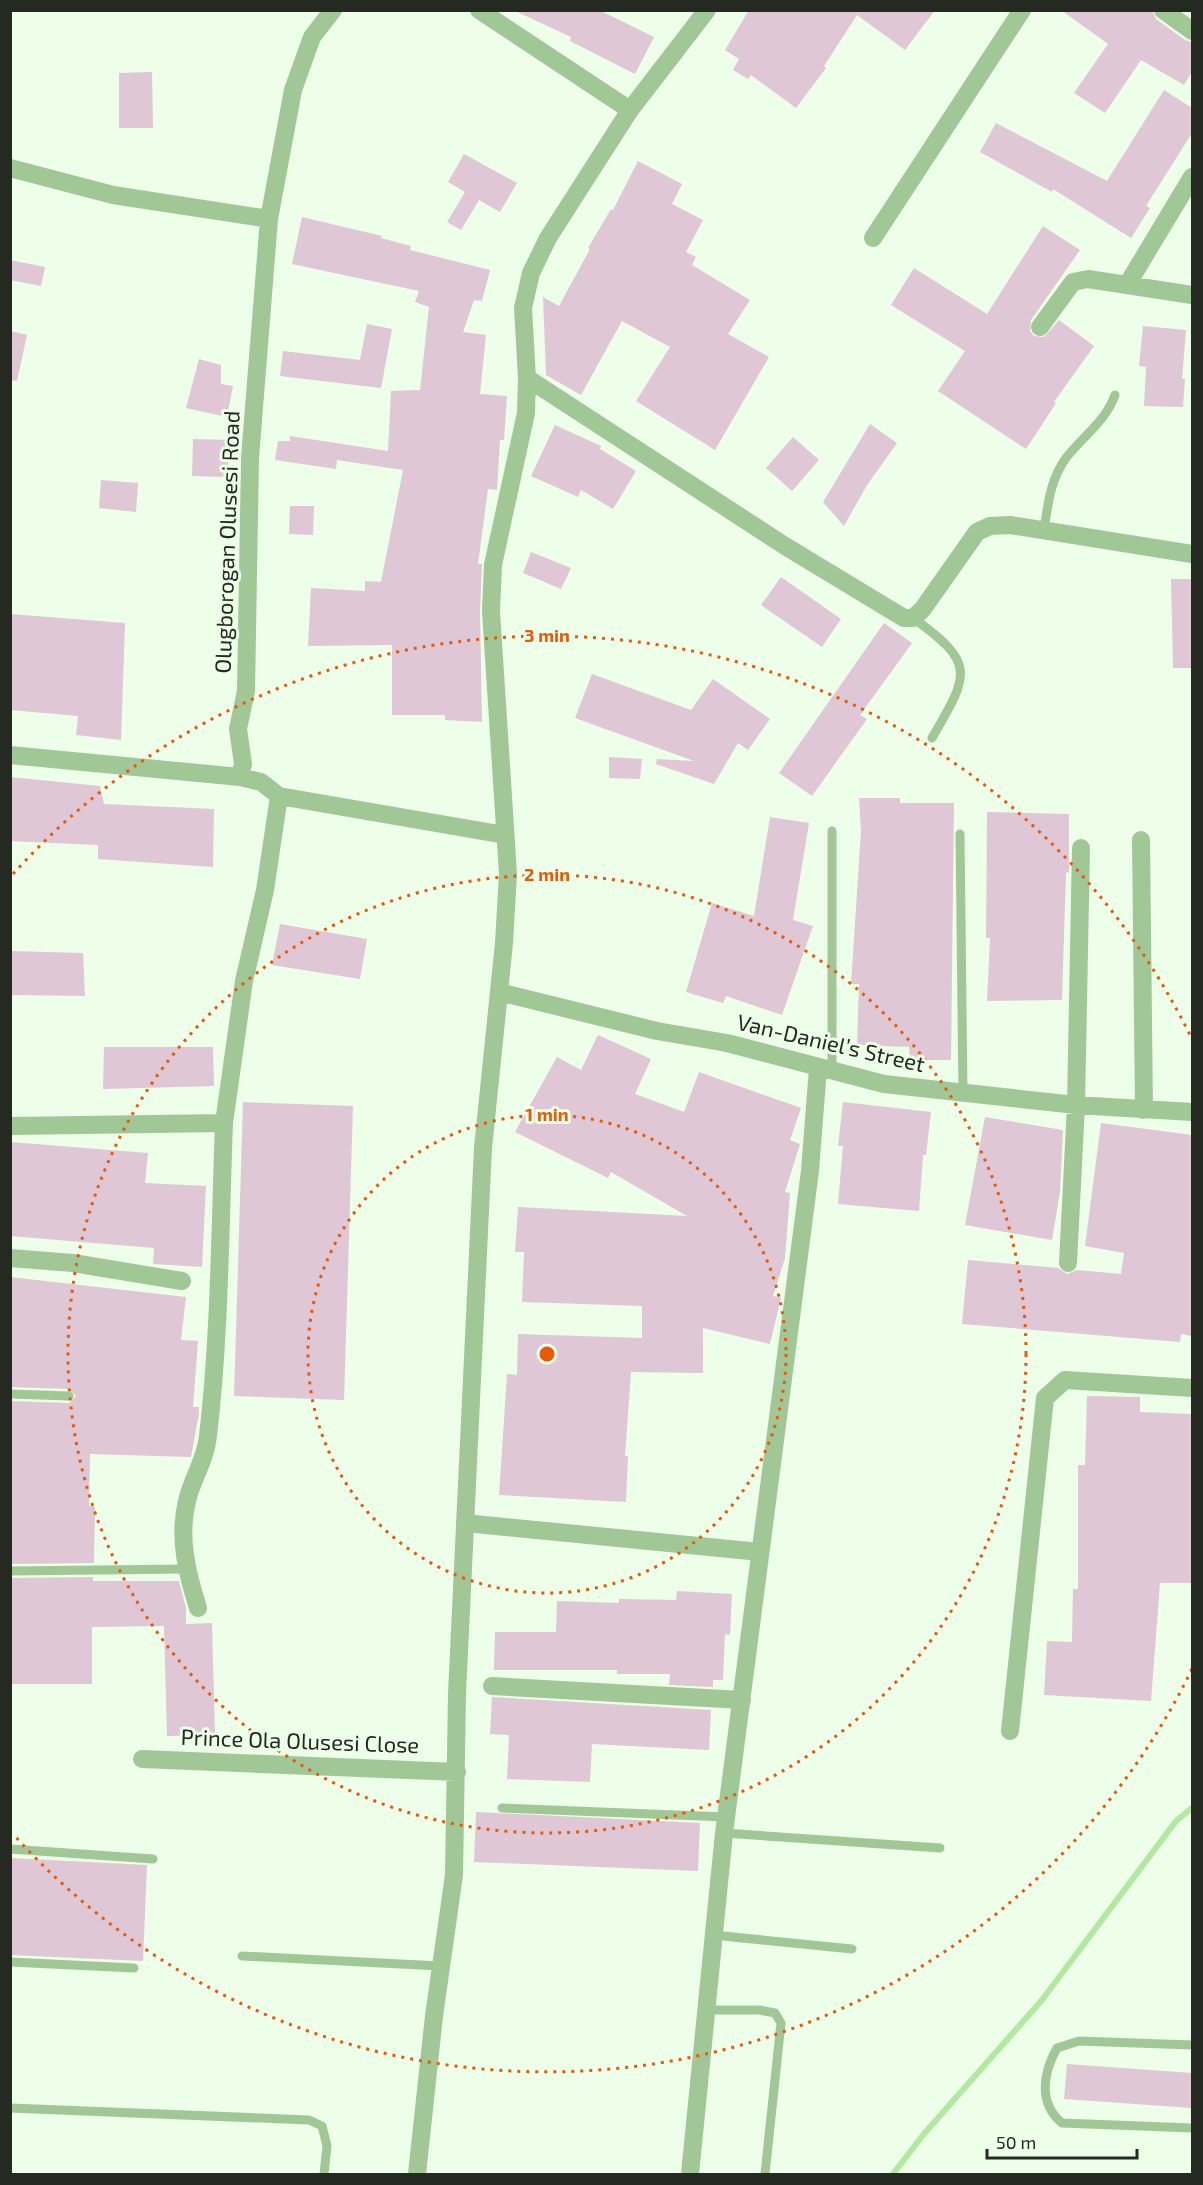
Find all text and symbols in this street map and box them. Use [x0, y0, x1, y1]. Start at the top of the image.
street label: Olugborogan Olusesi Road [208, 410, 244, 674]
text: 3 min [524, 624, 570, 646]
text: 2 min [524, 863, 570, 885]
street label: Van-Daniel’s Street [735, 1008, 928, 1076]
text: 1 min [525, 1103, 569, 1125]
centre of rings [537, 1344, 557, 1364]
street label: Prince Ola Olusesi Close [180, 1723, 420, 1757]
scale bar [987, 2122, 1137, 2160]
text: 50 m [996, 2131, 1036, 2153]

